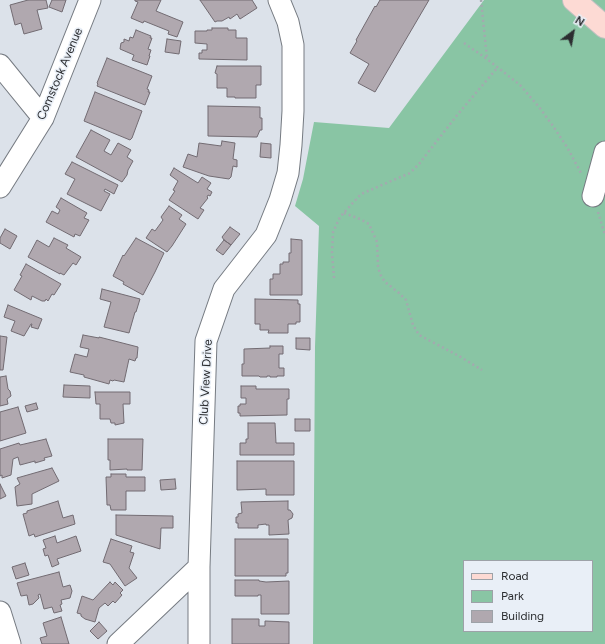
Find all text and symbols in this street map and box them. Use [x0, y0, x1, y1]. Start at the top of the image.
north arrow [553, 12, 593, 52]
text: N [573, 14, 587, 29]
street label: Comstock Avenue [34, 26, 86, 122]
street label: Club View Drive [197, 339, 215, 425]
legend [463, 560, 593, 632]
text: Road [501, 569, 529, 583]
text: Park [501, 589, 524, 603]
text: Building [501, 609, 544, 623]

